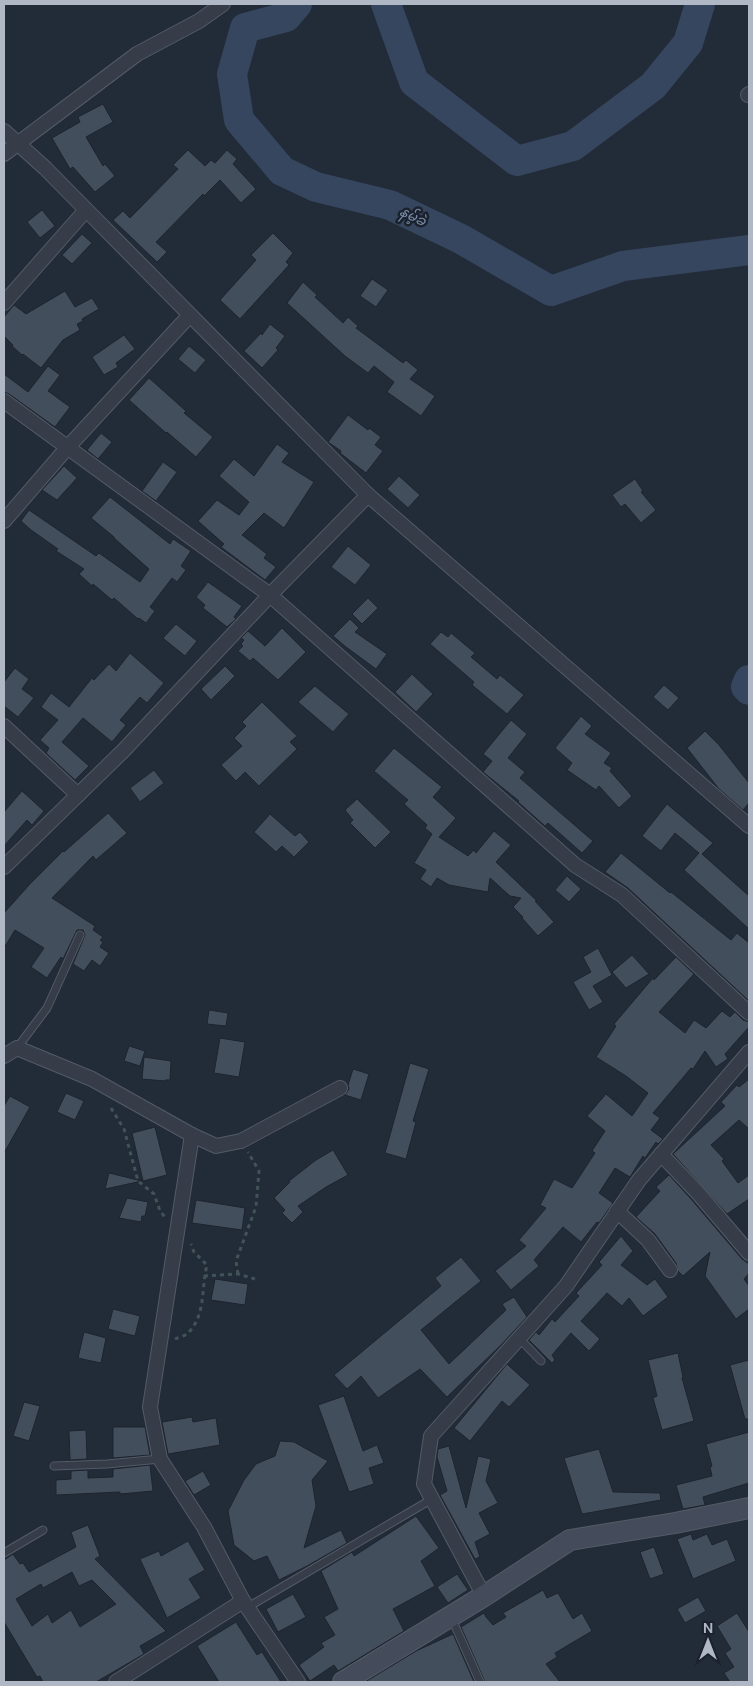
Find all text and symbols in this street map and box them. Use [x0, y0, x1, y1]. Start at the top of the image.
water label: နမ့်ခဲ [396, 201, 430, 233]
north arrow [683, 1616, 733, 1666]
text: N [703, 1619, 713, 1637]

